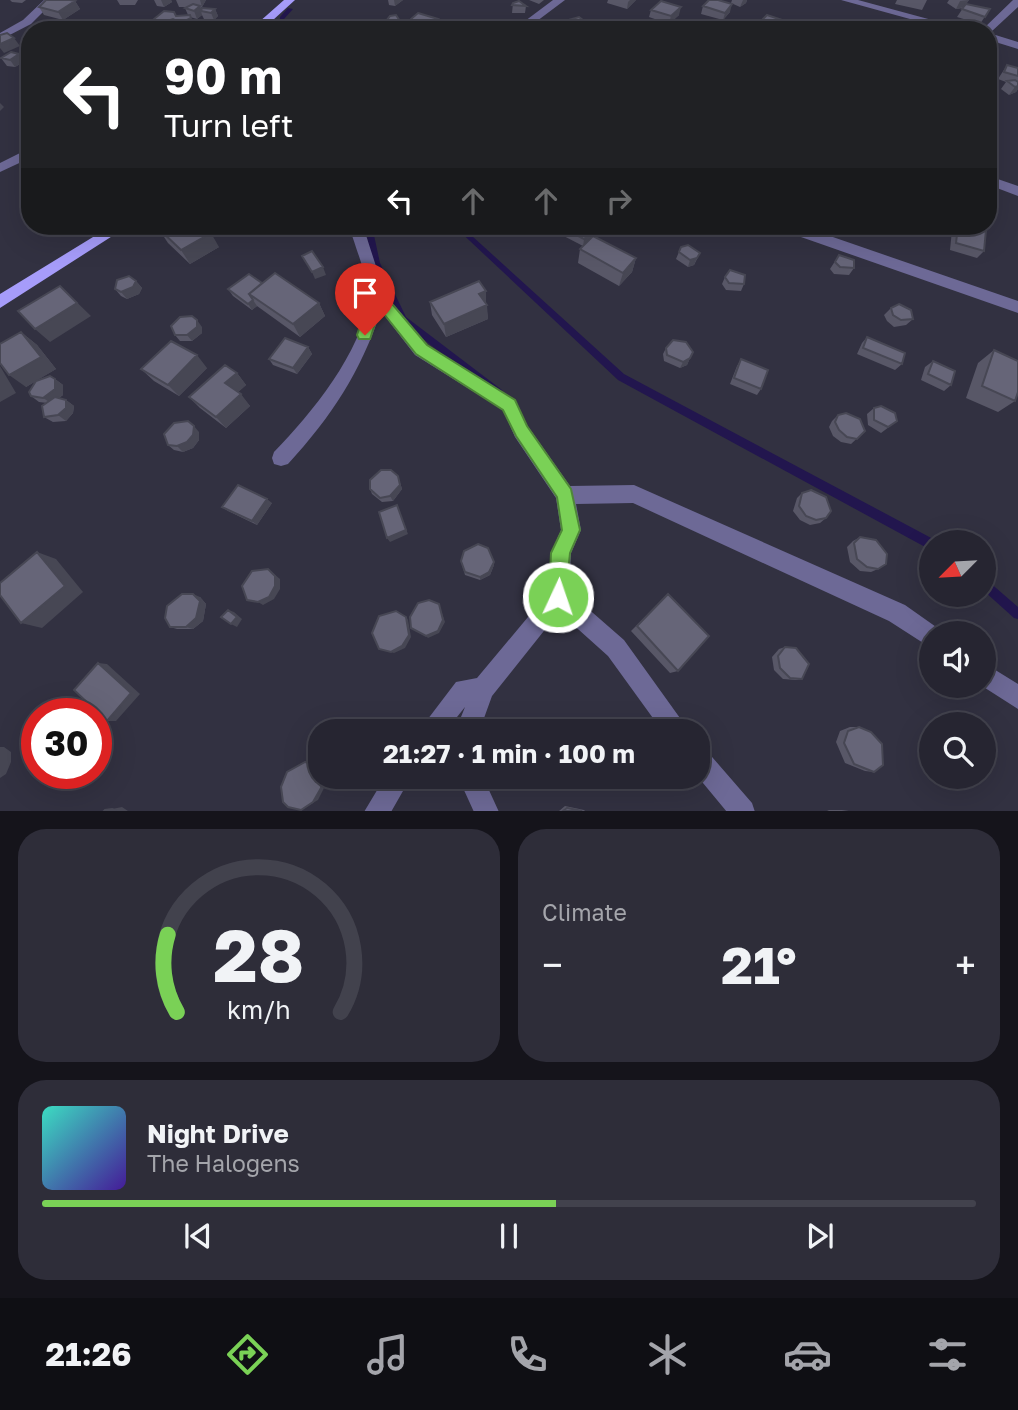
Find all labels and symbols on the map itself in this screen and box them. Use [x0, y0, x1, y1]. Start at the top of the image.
pin [335, 263, 395, 335]
north arrow [919, 530, 996, 607]
position arrow [521, 560, 595, 634]
speed limit sign: 30 [21, 698, 112, 789]

